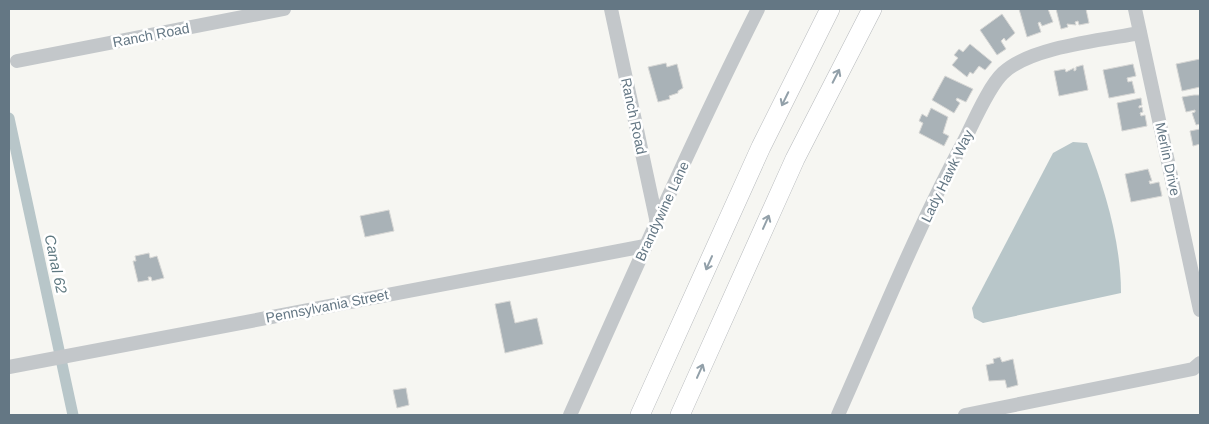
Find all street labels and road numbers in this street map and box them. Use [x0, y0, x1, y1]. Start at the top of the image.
street label: Ranch Road [111, 20, 191, 50]
street label: Ranch Road [618, 76, 650, 156]
street label: Merlin Drive [1152, 121, 1184, 197]
street label: Lady Hawk Way [918, 127, 976, 225]
street label: Brandywine Lane [632, 158, 692, 263]
street label: Pennsylvania Street [264, 286, 390, 326]

